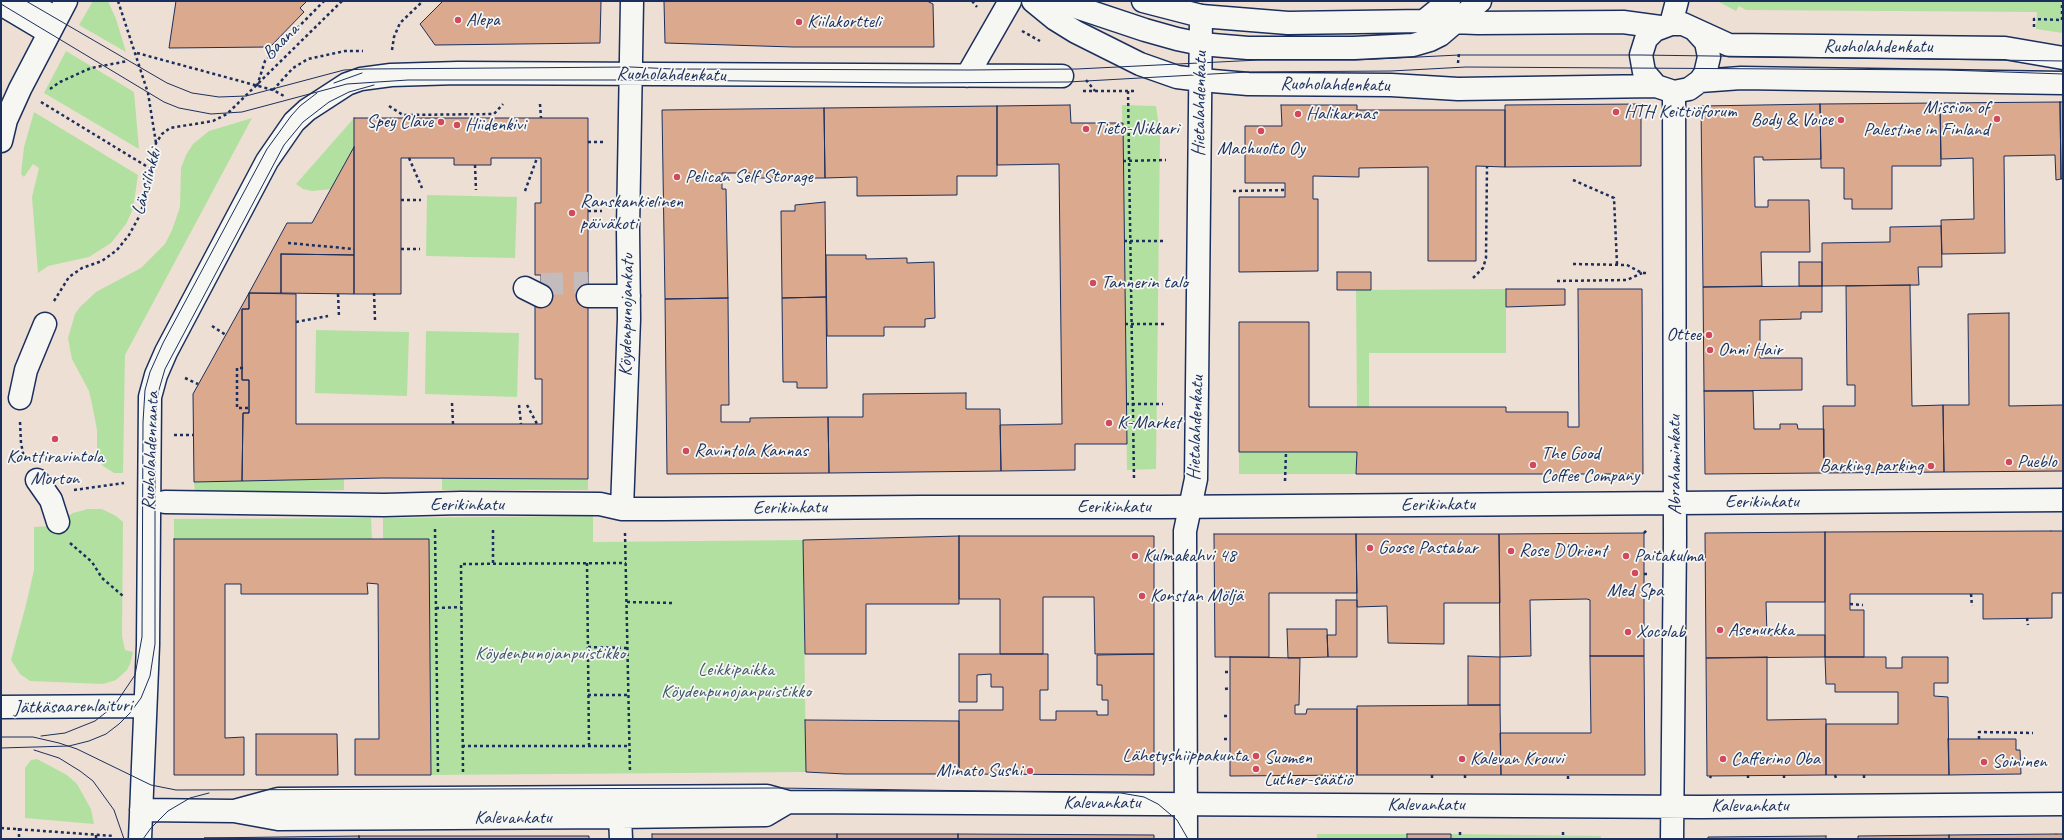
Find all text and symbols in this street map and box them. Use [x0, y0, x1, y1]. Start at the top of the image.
place label: Alepa [466, 9, 500, 31]
place label: Kiilakortteli [807, 11, 881, 33]
marker: Alepa [453, 15, 463, 25]
marker: Kiilakortteli [794, 17, 804, 27]
street label: Baana [258, 19, 304, 65]
street label: Ruoholahdenkatu [1823, 36, 1933, 58]
street label: Hietalahdenkatu [1188, 51, 1212, 157]
street label: Ruoholahdenkatu [616, 63, 726, 87]
street label: Ruoholahdenkatu [1280, 73, 1390, 97]
place label: Mission of Palestine in Finland [1863, 97, 1989, 141]
place label: HTH Keittiöforum [1624, 101, 1737, 123]
place label: Halikarnas [1306, 103, 1377, 125]
marker: HTH Keittiöforum [1611, 107, 1621, 117]
marker: Halikarnas [1293, 109, 1303, 119]
place label: Body & Voice [1751, 109, 1833, 131]
place label: Spey Clave [366, 111, 433, 133]
place label: Hiidenkivi [465, 114, 526, 136]
marker: Mission of Palestine in Finland [1992, 114, 2002, 124]
marker: Body & Voice [1836, 115, 1846, 125]
marker: Spey Clave [436, 117, 446, 127]
place label: Tieto-Nikkari [1094, 118, 1179, 140]
marker: Hiidenkivi [452, 120, 462, 130]
marker: Tieto-Nikkari [1081, 124, 1091, 134]
marker: Machuolto Oy [1256, 126, 1266, 136]
place label: Machuolto Oy [1217, 138, 1305, 160]
street label: Länsilinkki [127, 146, 167, 218]
place label: Pelican Self Storage [685, 166, 813, 188]
marker: Pelican Self Storage [672, 172, 682, 182]
place label: Ranskankielinen päiväkoti [580, 191, 683, 235]
marker: Ranskankielinen päiväkoti [567, 208, 577, 218]
street label: Köydenpunojankatu [615, 253, 639, 377]
place label: Tannerin talo [1101, 272, 1188, 294]
marker: Tannerin talo [1088, 278, 1098, 288]
place label: Ottee [1666, 324, 1701, 346]
marker: Ottee [1704, 330, 1714, 340]
place label: Onni Hair [1718, 339, 1782, 361]
marker: Onni Hair [1705, 345, 1715, 355]
street label: Hietalahdenkatu [1183, 375, 1209, 481]
street label: Ruoholahdenranta [138, 391, 164, 511]
place label: K-Market [1117, 412, 1181, 434]
street label: Abrahaminkatu [1664, 415, 1686, 515]
marker: K-Market [1104, 418, 1114, 428]
marker: Konttiravintola Morton [50, 434, 60, 444]
place label: Ravintola Kannas [694, 440, 808, 462]
place label: The Good Coffee Company [1541, 443, 1639, 487]
place label: Konttiravintola Morton [7, 446, 103, 490]
marker: Ravintola Kannas [681, 446, 691, 456]
place label: Pueblo [2017, 451, 2057, 473]
place label: Barking parking [1819, 455, 1923, 477]
marker: Pueblo [2004, 457, 2014, 467]
marker: The Good Coffee Company [1528, 460, 1538, 470]
marker: Barking parking [1926, 461, 1936, 471]
street label: Eerikinkatu [1725, 491, 1799, 513]
street label: Eerikinkatu [1401, 493, 1475, 517]
street label: Eerikinkatu [430, 494, 504, 516]
street label: Eerikinkatu [753, 496, 827, 520]
street label: Eerikinkatu [1077, 496, 1151, 518]
place label: Goose Pastabar [1378, 537, 1478, 559]
place label: Rose D'Orient [1519, 540, 1607, 562]
marker: Goose Pastabar [1365, 543, 1375, 553]
place label: Kulmakahvi 48 [1143, 545, 1236, 567]
place label: Paitakulma [1634, 545, 1703, 567]
marker: Rose D'Orient [1506, 546, 1516, 556]
marker: Kulmakahvi 48 [1130, 551, 1140, 561]
marker: Paitakulma [1621, 551, 1631, 561]
marker: Med Spa [1630, 568, 1640, 578]
place label: Med Spa [1607, 580, 1663, 602]
place label: Konstan Möljä [1150, 585, 1243, 607]
marker: Konstan Möljä [1137, 591, 1147, 601]
place label: Asenurkka [1728, 619, 1794, 641]
place label: Xocolab [1636, 621, 1685, 643]
marker: Asenurkka [1715, 625, 1725, 635]
marker: Xocolab [1623, 627, 1633, 637]
park label: Köydenpunojanpuistikko [475, 643, 625, 665]
park label: Leikkipaikka Köydenpunojanpuistikko [661, 659, 811, 703]
street label: Jätkäsaarenlaituri [14, 695, 132, 719]
place label: Lähetyshiippakunta [1122, 745, 1248, 767]
place label: Suomen Luther-säätiö [1264, 747, 1352, 791]
place label: Kalevan Krouvi [1470, 748, 1563, 770]
place label: Cafferino Oba [1731, 748, 1820, 770]
marker: Lähetyshiippakunta [1251, 751, 1261, 761]
place label: Soininen [1992, 751, 2047, 773]
marker: Kalevan Krouvi [1457, 754, 1467, 764]
marker: Cafferino Oba [1718, 754, 1728, 764]
marker: Soininen [1979, 757, 1989, 767]
place label: Minato Sushi [936, 760, 1022, 782]
marker: Suomen Luther-säätiö [1251, 764, 1261, 774]
marker: Minato Sushi [1025, 766, 1035, 776]
street label: Kalevankatu [1063, 792, 1141, 814]
street label: Kalevankatu [1387, 794, 1465, 816]
street label: Kalevankatu [1711, 795, 1789, 817]
street label: Kalevankatu [474, 807, 552, 829]

